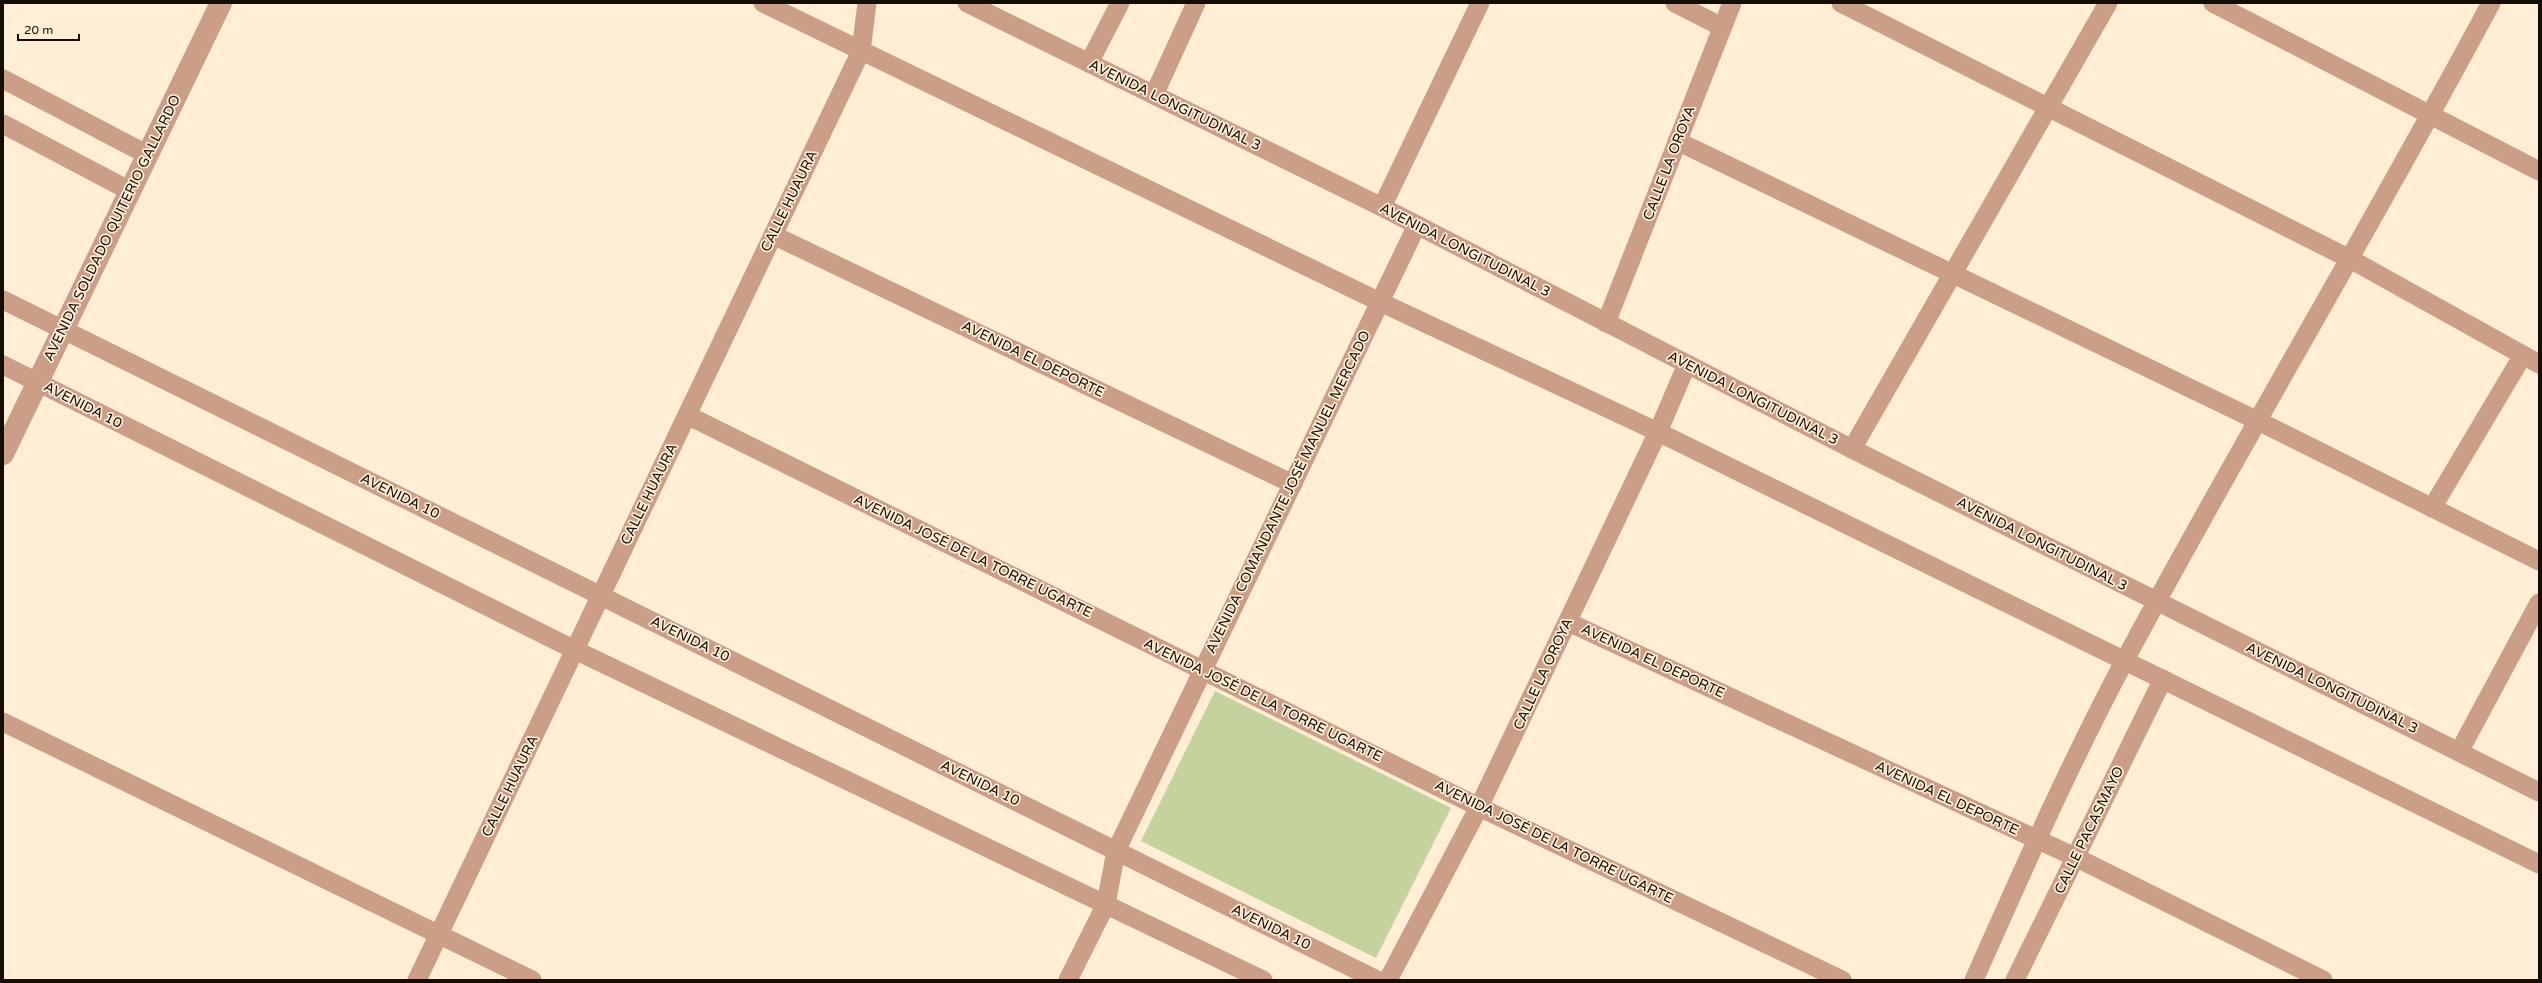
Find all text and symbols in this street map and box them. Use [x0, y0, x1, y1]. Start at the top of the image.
scale bar [18, 16, 79, 42]
text: 20 m [24, 23, 53, 37]
street label: AVENIDA LONGITUDINAL 3 [1086, 56, 1264, 154]
street label: AVENIDA SOLDADO QUITERIO GALLARDO [40, 92, 184, 364]
street label: CALLE LA OROYA [1639, 103, 1699, 223]
street label: CALLE HUAURA [757, 147, 821, 255]
street label: AVENIDA LONGITUDINAL 3 [1377, 199, 1553, 301]
street label: AVENIDA EL DEPORTE [959, 317, 1107, 401]
street label: AVENIDA COMANDANTE JOSÉ MANUEL MERCADO [1202, 328, 1374, 656]
street label: AVENIDA LONGITUDINAL 3 [1665, 347, 1841, 449]
street label: AVENIDA 10 [41, 378, 125, 432]
street label: CALLE HUAURA [617, 440, 681, 548]
street label: AVENIDA 10 [358, 470, 442, 523]
street label: AVENIDA JOSÉ DE LA TORRE UGARTE [851, 491, 1095, 621]
street label: AVENIDA LONGITUDINAL 3 [1954, 493, 2130, 595]
street label: AVENIDA 10 [648, 613, 732, 666]
street label: CALLE LA OROYA [1510, 615, 1576, 733]
street label: AVENIDA EL DEPORTE [1579, 620, 1728, 702]
street label: AVENIDA JOSÉ DE LA TORRE UGARTE [1141, 635, 1385, 765]
street label: AVENIDA LONGITUDINAL 3 [2243, 639, 2421, 737]
street label: CALLE HUAURA [478, 732, 542, 840]
street label: AVENIDA 10 [938, 757, 1022, 810]
street label: AVENIDA EL DEPORTE [1873, 757, 2022, 839]
street label: CALLE PACASMAYO [2051, 763, 2127, 897]
street label: AVENIDA JOSÉ DE LA TORRE UGARTE [1432, 777, 1676, 907]
street label: AVENIDA 10 [1229, 901, 1313, 954]

